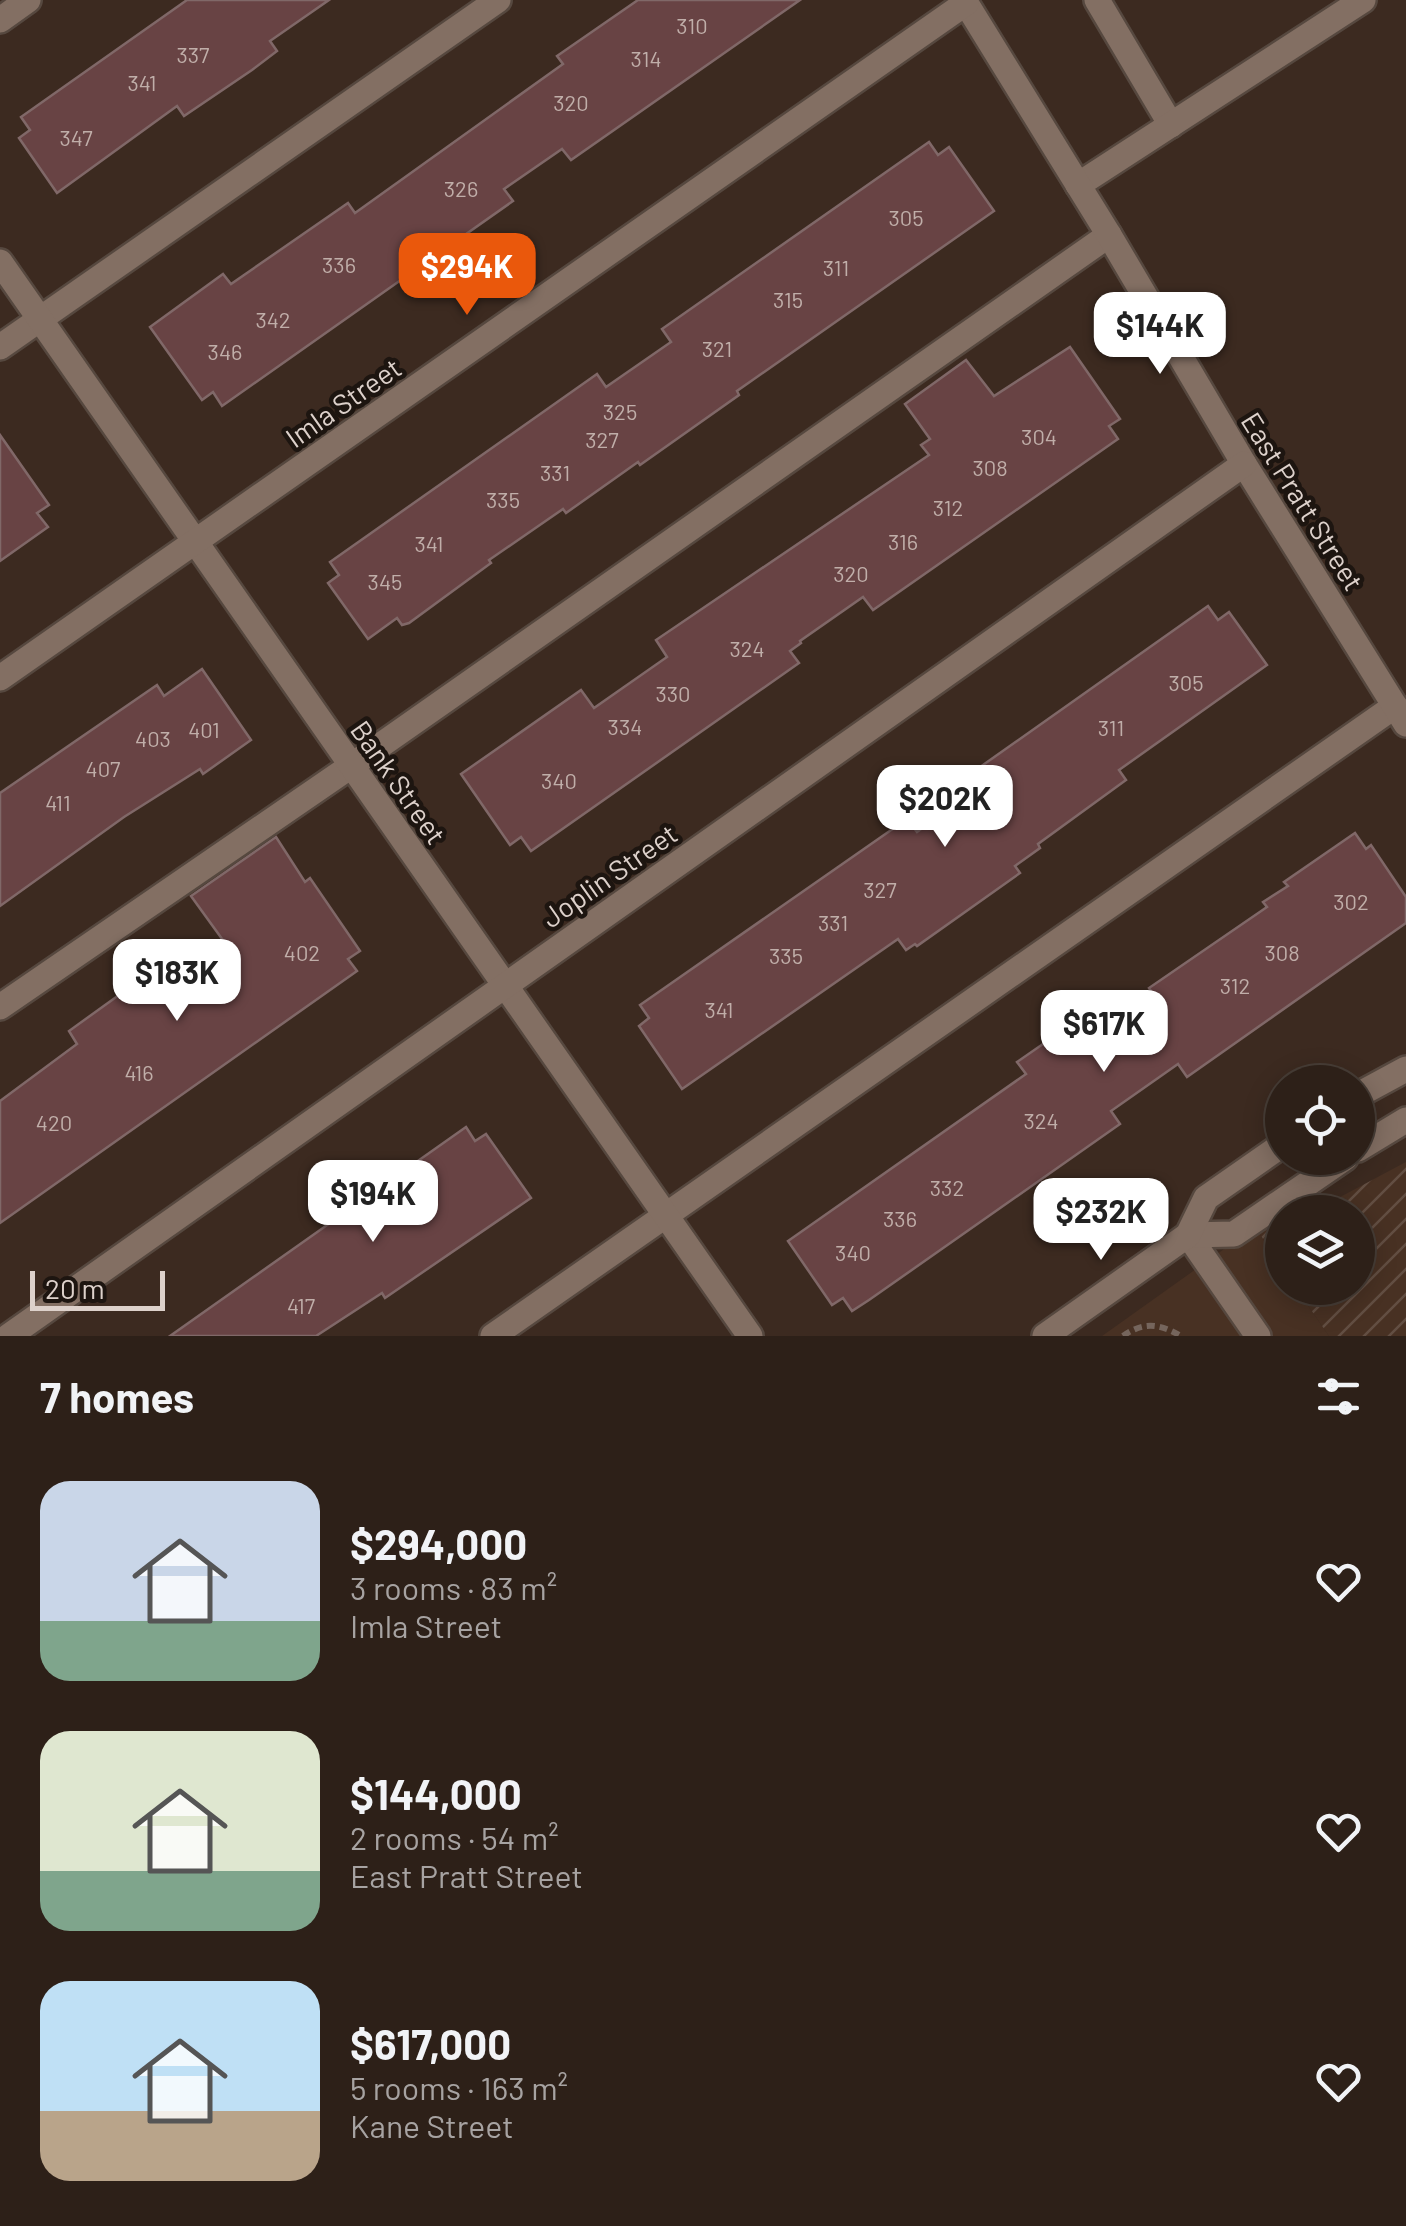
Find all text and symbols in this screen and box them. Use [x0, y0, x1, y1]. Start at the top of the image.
house number: 310 [676, 12, 708, 38]
house number: 337 [176, 41, 210, 67]
house number: 314 [631, 45, 662, 71]
house number: 341 [127, 69, 157, 95]
house number: 320 [553, 89, 589, 115]
house number: 347 [59, 124, 93, 150]
house number: 326 [444, 175, 478, 201]
house number: 305 [888, 204, 924, 230]
pin: $294K [397, 233, 537, 318]
text: $294K [421, 246, 513, 284]
house number: 336 [322, 251, 356, 277]
house number: 311 [823, 254, 849, 280]
house number: 315 [773, 286, 803, 312]
pin: $144K [1090, 292, 1230, 377]
text: $144K [1116, 305, 1204, 343]
house number: 342 [255, 306, 291, 332]
house number: 321 [702, 335, 732, 361]
house number: 346 [208, 338, 242, 364]
street label: Imla Street [279, 350, 407, 454]
house number: 325 [603, 398, 637, 424]
street label: East Pratt Street [1235, 406, 1371, 596]
house number: 304 [1021, 423, 1057, 449]
house number: 327 [585, 426, 619, 452]
house number: 308 [972, 454, 1008, 480]
house number: 331 [540, 459, 570, 485]
house number: 335 [486, 486, 520, 512]
house number: 312 [933, 494, 963, 520]
house number: 316 [888, 528, 918, 554]
house number: 341 [414, 530, 444, 556]
house number: 320 [833, 560, 869, 586]
house number: 345 [368, 568, 402, 594]
house number: 324 [729, 635, 765, 661]
house number: 305 [1168, 669, 1204, 695]
house number: 330 [655, 680, 691, 706]
house number: 334 [608, 713, 642, 739]
street label: Bank Street [344, 714, 454, 850]
house number: 311 [1098, 714, 1124, 740]
house number: 401 [188, 716, 220, 742]
house number: 403 [135, 725, 171, 751]
house number: 407 [86, 755, 120, 781]
pin: $202K [875, 765, 1015, 850]
house number: 340 [541, 767, 577, 793]
text: $202K [899, 778, 991, 816]
house number: 411 [45, 789, 71, 815]
street label: Joplin Street [535, 816, 683, 934]
house number: 327 [863, 876, 897, 902]
house number: 302 [1333, 888, 1369, 914]
house number: 331 [818, 909, 848, 935]
pin: $183K [107, 939, 247, 1024]
house number: 402 [284, 939, 320, 965]
house number: 308 [1264, 939, 1300, 965]
house number: 335 [769, 942, 803, 968]
text: $183K [135, 952, 219, 990]
house number: 312 [1220, 972, 1250, 998]
pin: $617K [1034, 990, 1174, 1075]
house number: 341 [704, 996, 734, 1022]
text: $617K [1063, 1003, 1145, 1041]
house number: 416 [124, 1059, 154, 1085]
map controls [1265, 1065, 1375, 1305]
button: locate [1265, 1065, 1375, 1175]
house number: 324 [1023, 1107, 1059, 1133]
house number: 420 [36, 1109, 72, 1135]
pin: $194K [303, 1160, 443, 1245]
text: $194K [330, 1173, 416, 1211]
house number: 332 [930, 1174, 964, 1200]
pin: $232K [1031, 1178, 1171, 1263]
text: $232K [1055, 1191, 1147, 1229]
button: layers [1265, 1195, 1375, 1305]
house number: 336 [883, 1205, 917, 1231]
house number: 340 [835, 1239, 871, 1265]
scale bar [30, 1266, 165, 1310]
text: 20 m [45, 1271, 105, 1305]
house number: 417 [287, 1292, 315, 1318]
icon: filters [1311, 1369, 1366, 1424]
text: 7 homes [40, 1371, 194, 1421]
text: $294,000 [350, 1518, 527, 1568]
icon: home [120, 1521, 240, 1641]
icon: heart [1311, 1554, 1366, 1609]
text: 3 rooms · 83 m² [350, 1568, 557, 1606]
text: Imla Street [350, 1606, 502, 1644]
text: $144,000 [350, 1768, 522, 1818]
icon: home [120, 1771, 240, 1891]
icon: heart [1311, 1804, 1366, 1859]
text: 2 rooms · 54 m² [350, 1818, 559, 1856]
text: East Pratt Street [350, 1856, 583, 1894]
text: $617,000 [350, 2018, 511, 2068]
icon: home [120, 2021, 240, 2141]
icon: heart [1311, 2054, 1366, 2109]
text: 5 rooms · 163 m² [350, 2068, 568, 2106]
text: Kane Street [350, 2106, 514, 2144]

